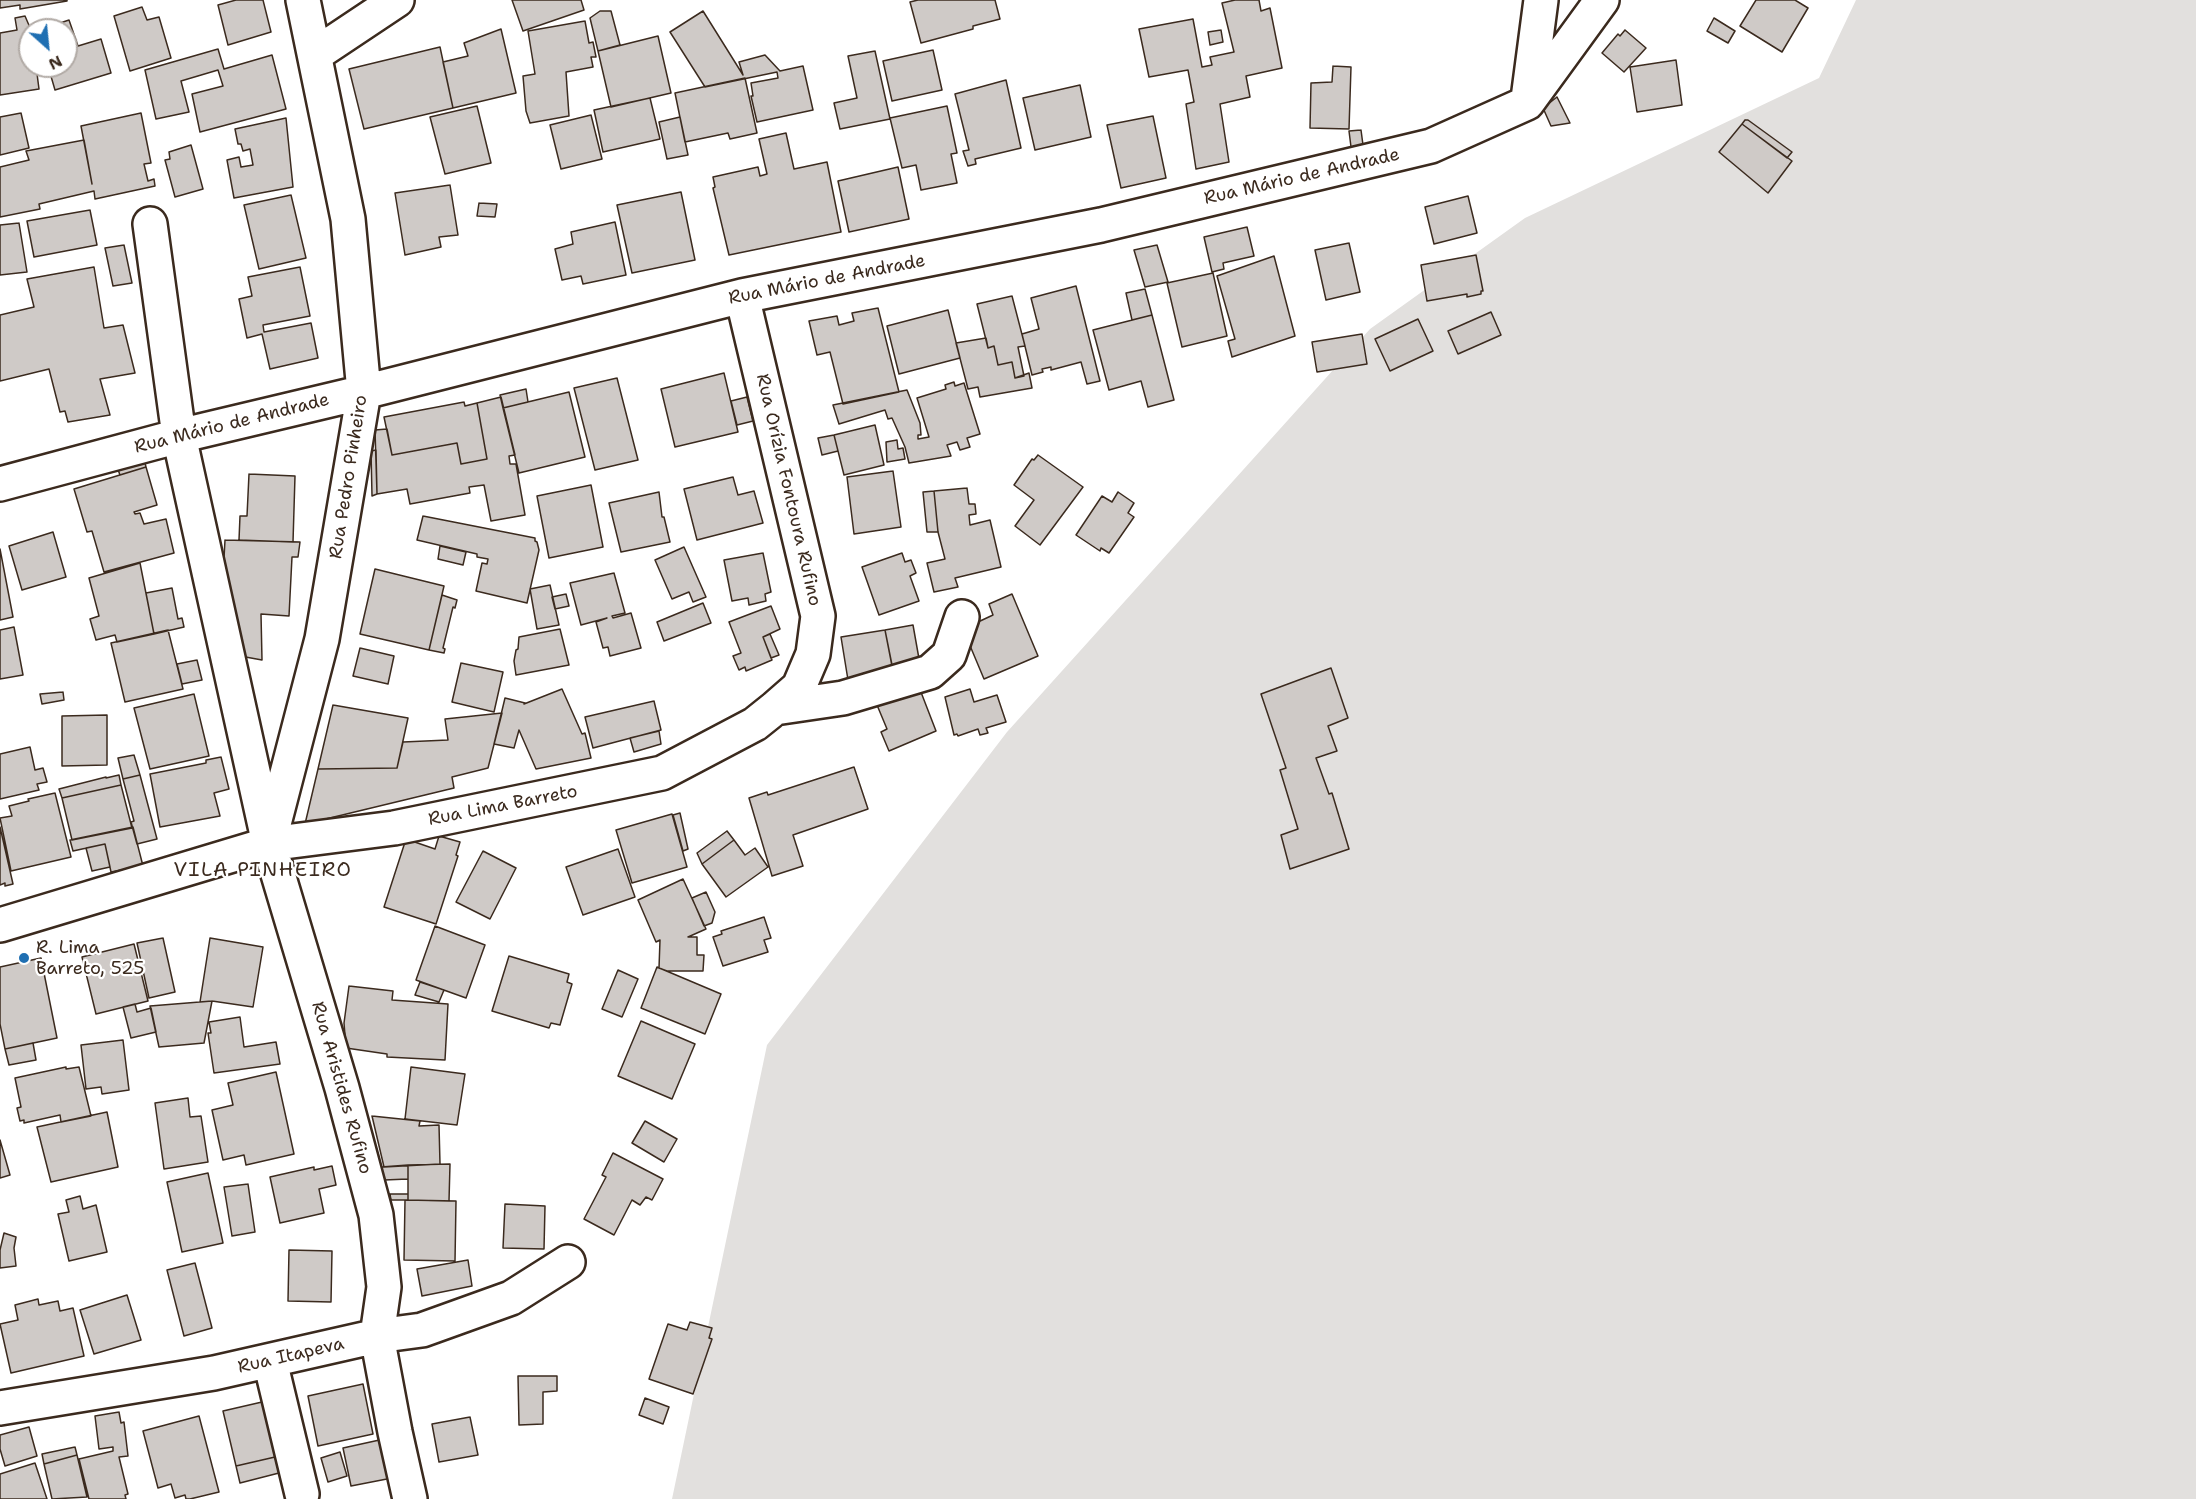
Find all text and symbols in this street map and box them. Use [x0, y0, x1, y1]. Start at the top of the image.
north arrow [18, 18, 78, 78]
text: N [45, 50, 66, 75]
street label: Rua Mário de Andrade [1202, 144, 1402, 210]
street label: Rua Mário de Andrade [727, 250, 927, 310]
street label: Rua Orízia Fontoura Rufino [751, 372, 825, 608]
street label: Rua Mário de Andrade [132, 389, 332, 459]
street label: Rua Pedro Pinheiro [325, 394, 373, 560]
street label: Rua Lima Barreto [427, 781, 579, 831]
district label: VILA PINHEIRO [174, 859, 352, 883]
place label: R. Lima Barreto, 525 [36, 937, 144, 980]
marker: R. Lima Barreto, 525 [17, 951, 31, 965]
street label: Rua Aristides Rufino [306, 999, 376, 1177]
street label: Rua Itapeva [236, 1333, 346, 1379]

